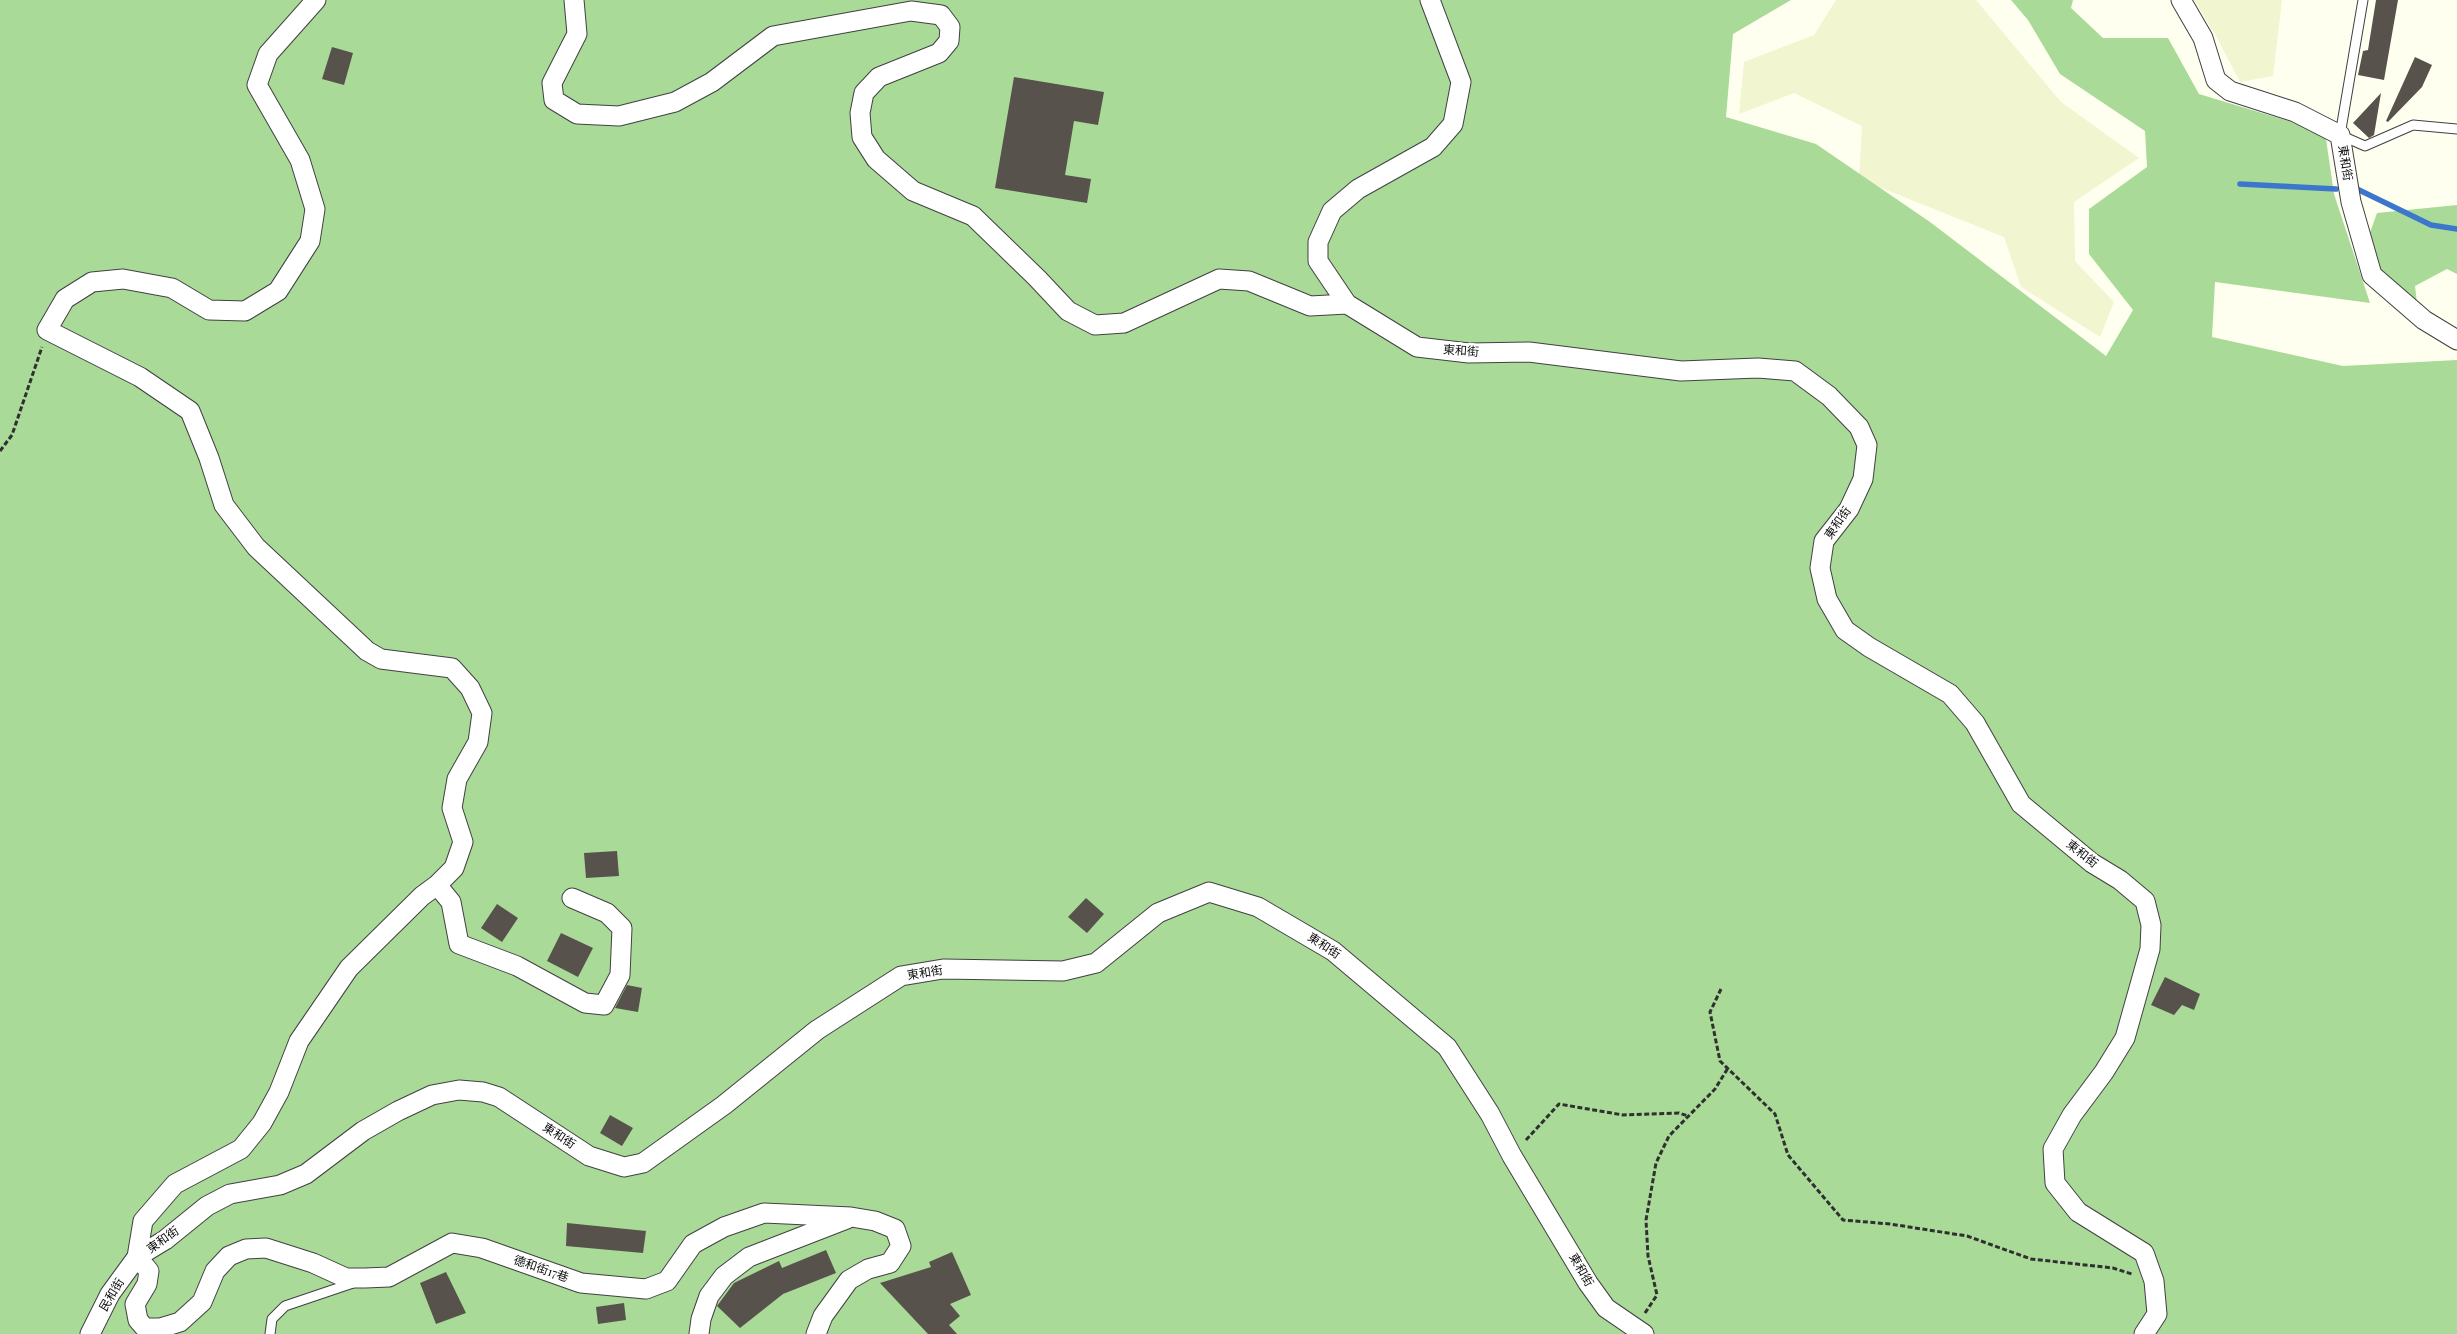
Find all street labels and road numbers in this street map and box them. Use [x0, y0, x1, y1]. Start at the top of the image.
street label: 東和街 [2335, 144, 2355, 182]
street label: 東和街 [1443, 343, 1479, 359]
street label: 東和街 [1822, 504, 1854, 542]
street label: 東和街 [2063, 837, 2101, 871]
street label: 東和街 [1305, 930, 1343, 962]
street label: 東和街 [906, 963, 944, 983]
street label: 東和街 [540, 1120, 578, 1152]
street label: 東和街 [144, 1224, 182, 1256]
street label: 東和街 [1566, 1251, 1596, 1289]
street label: 德和街17巷 [512, 1253, 570, 1285]
street label: 民和街 [97, 1276, 127, 1314]

